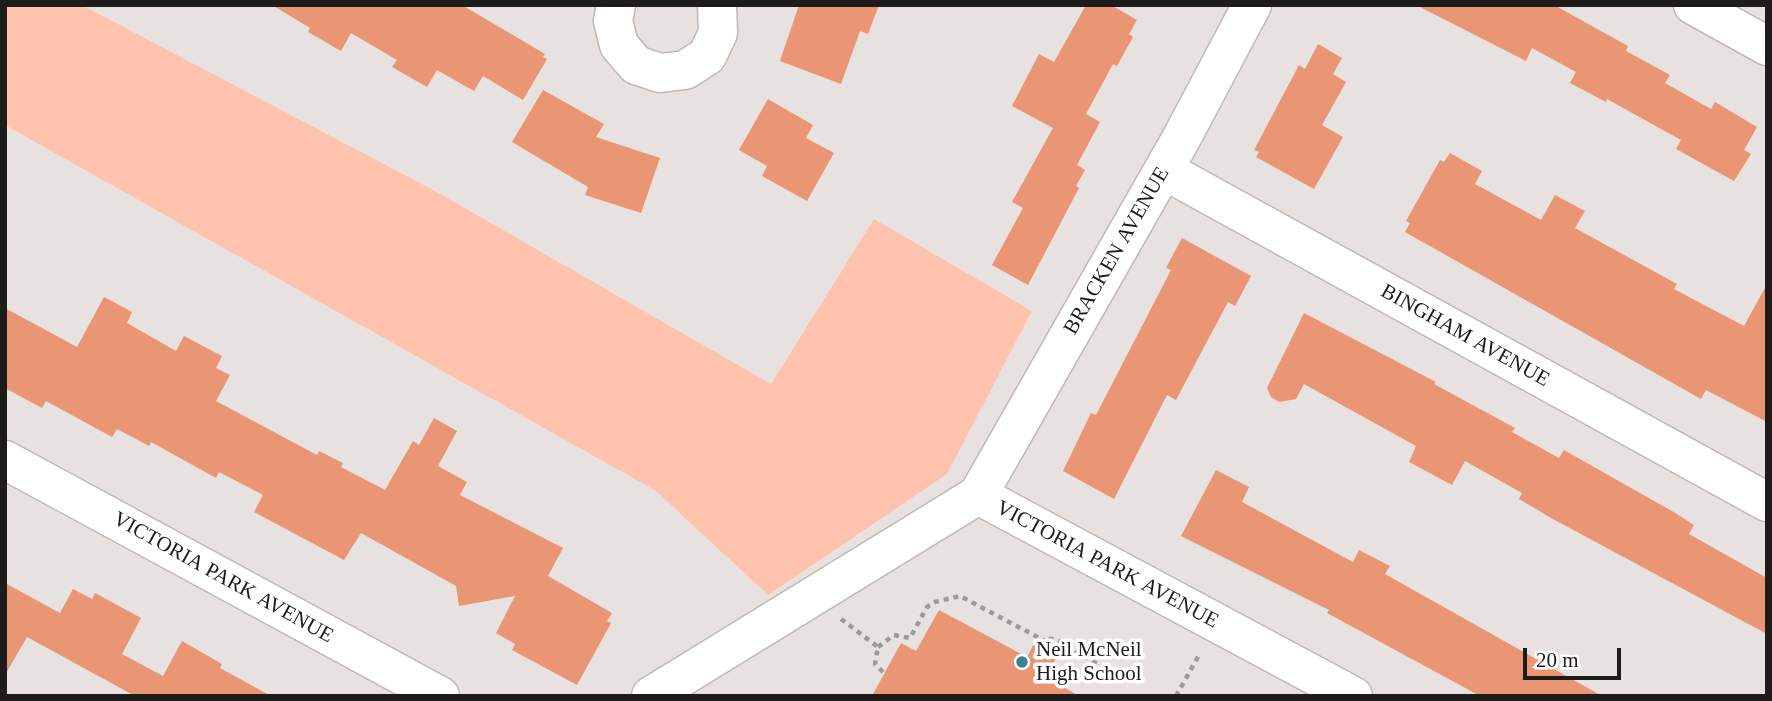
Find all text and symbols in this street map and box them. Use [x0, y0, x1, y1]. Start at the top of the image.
street label: BRACKEN AVENUE [1059, 163, 1175, 339]
street label: BINGHAM AVENUE [1376, 279, 1554, 393]
street label: VICTORIA PARK AVENUE [992, 496, 1222, 634]
street label: VICTORIA PARK AVENUE [108, 507, 338, 649]
scale bar [1527, 634, 1625, 678]
place label: Neil McNeil High School [1036, 637, 1142, 687]
text: 20 m [1536, 648, 1579, 672]
marker: Neil McNeil High School [1014, 654, 1030, 670]

